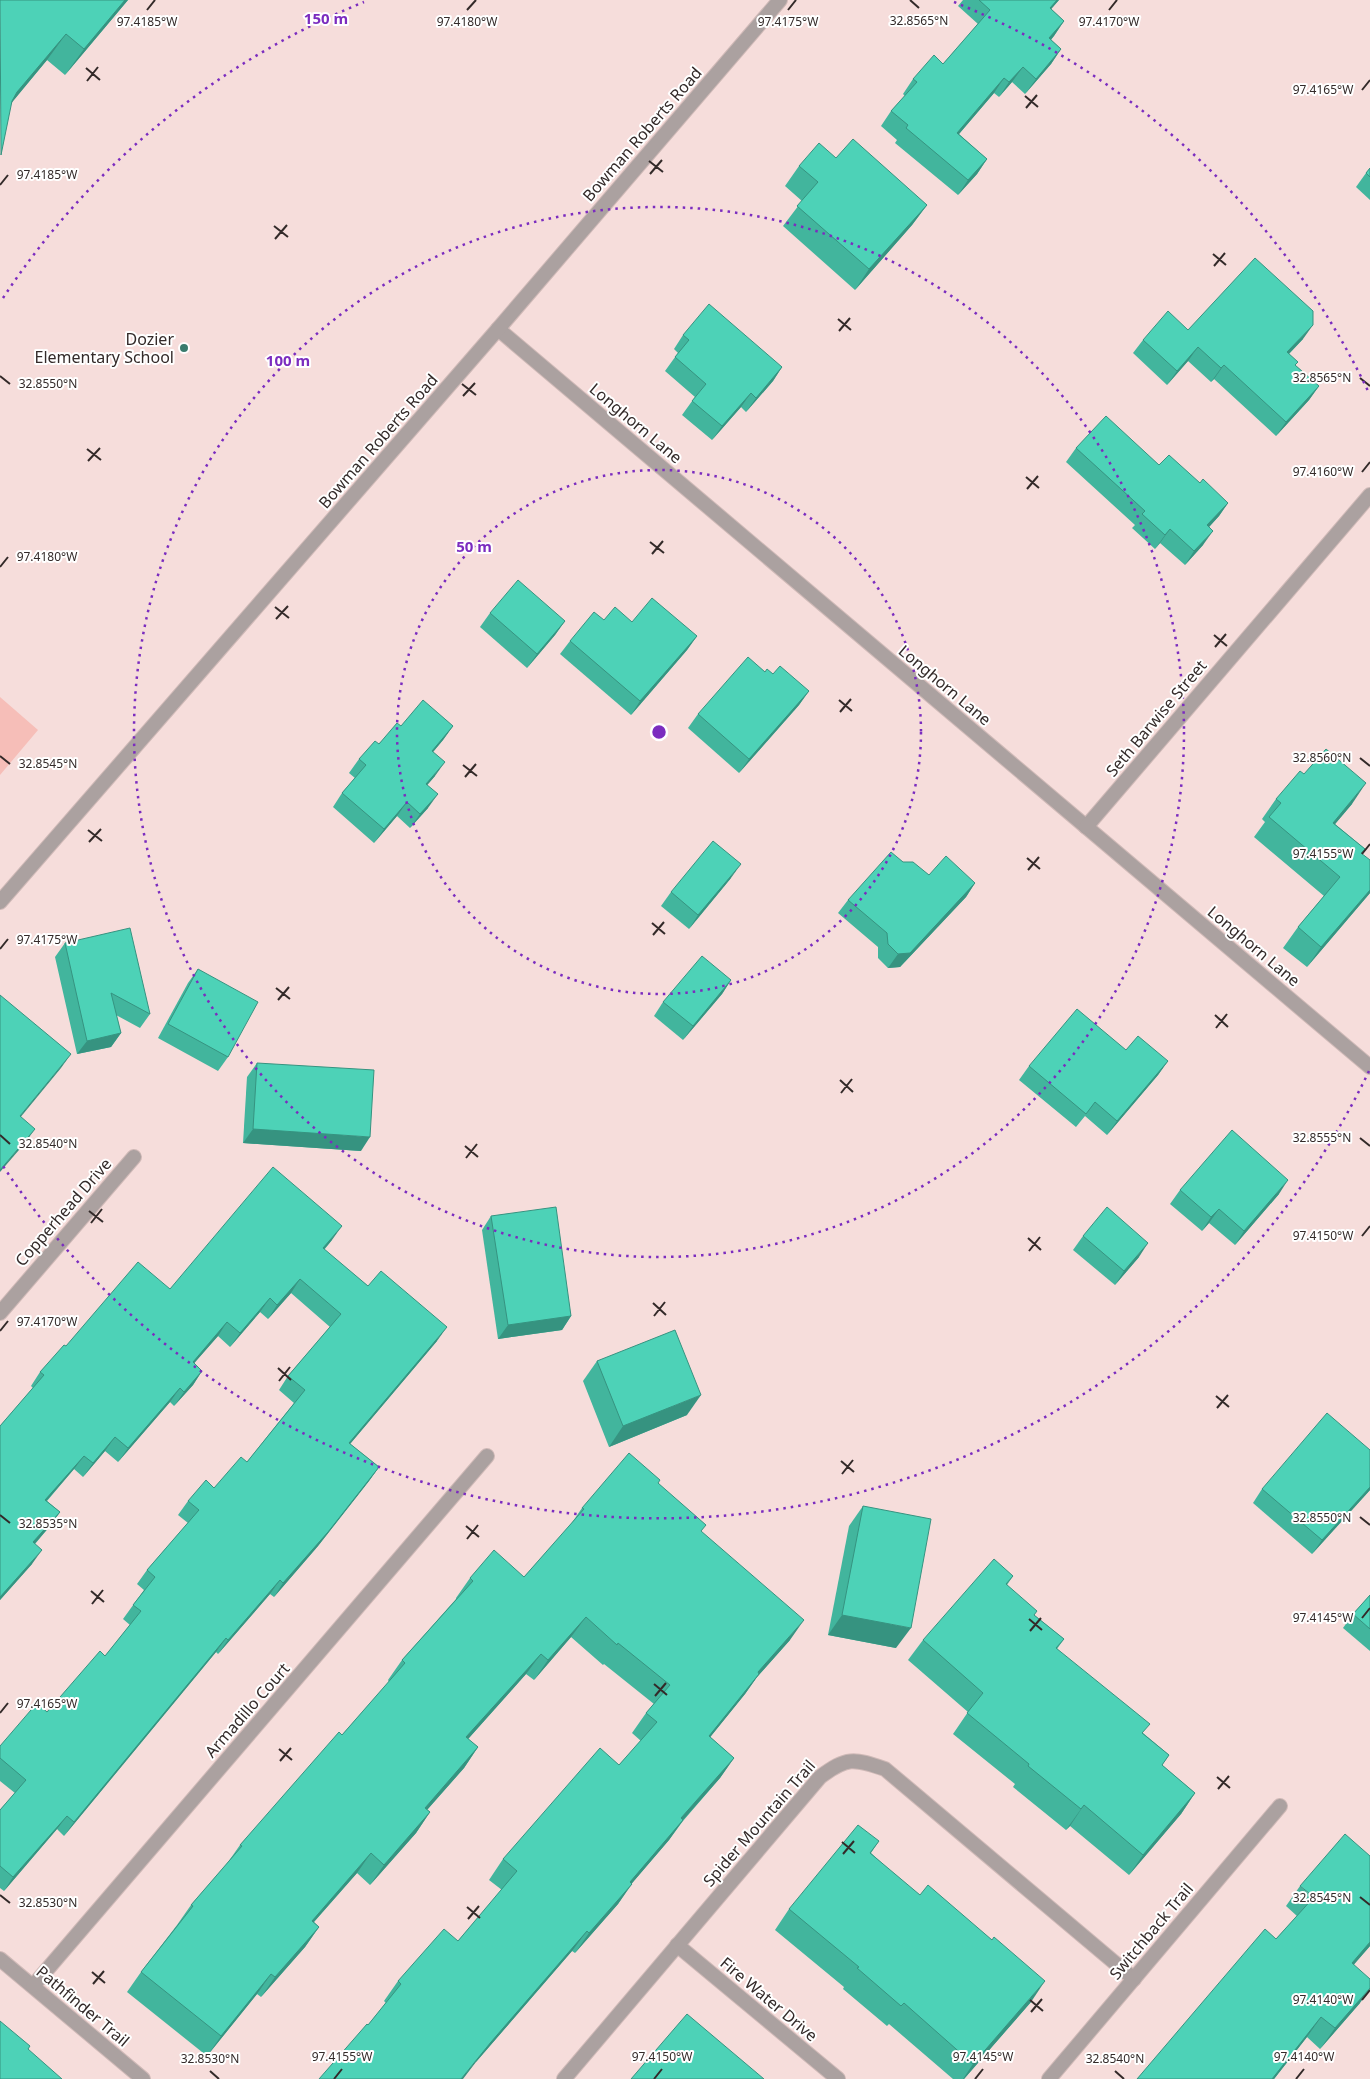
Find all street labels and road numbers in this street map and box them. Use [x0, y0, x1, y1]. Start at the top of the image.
street label: Bowman Roberts Road [577, 62, 707, 206]
street label: Bowman Roberts Road [313, 369, 443, 513]
street label: Longhorn Lane [585, 378, 687, 468]
street label: Longhorn Lane [894, 640, 996, 730]
street label: Seth Barwise Street [1101, 655, 1211, 781]
street label: Longhorn Lane [1203, 901, 1305, 991]
street label: Copperhead Drive [10, 1153, 116, 1271]
street label: Armadillo Court [200, 1658, 294, 1762]
street label: Spider Mountain Trail [698, 1755, 820, 1891]
street label: Switchback Trail [1104, 1878, 1198, 1984]
street label: Fire Water Drive [716, 1952, 822, 2046]
street label: Pathfinder Trail [32, 1961, 134, 2051]

